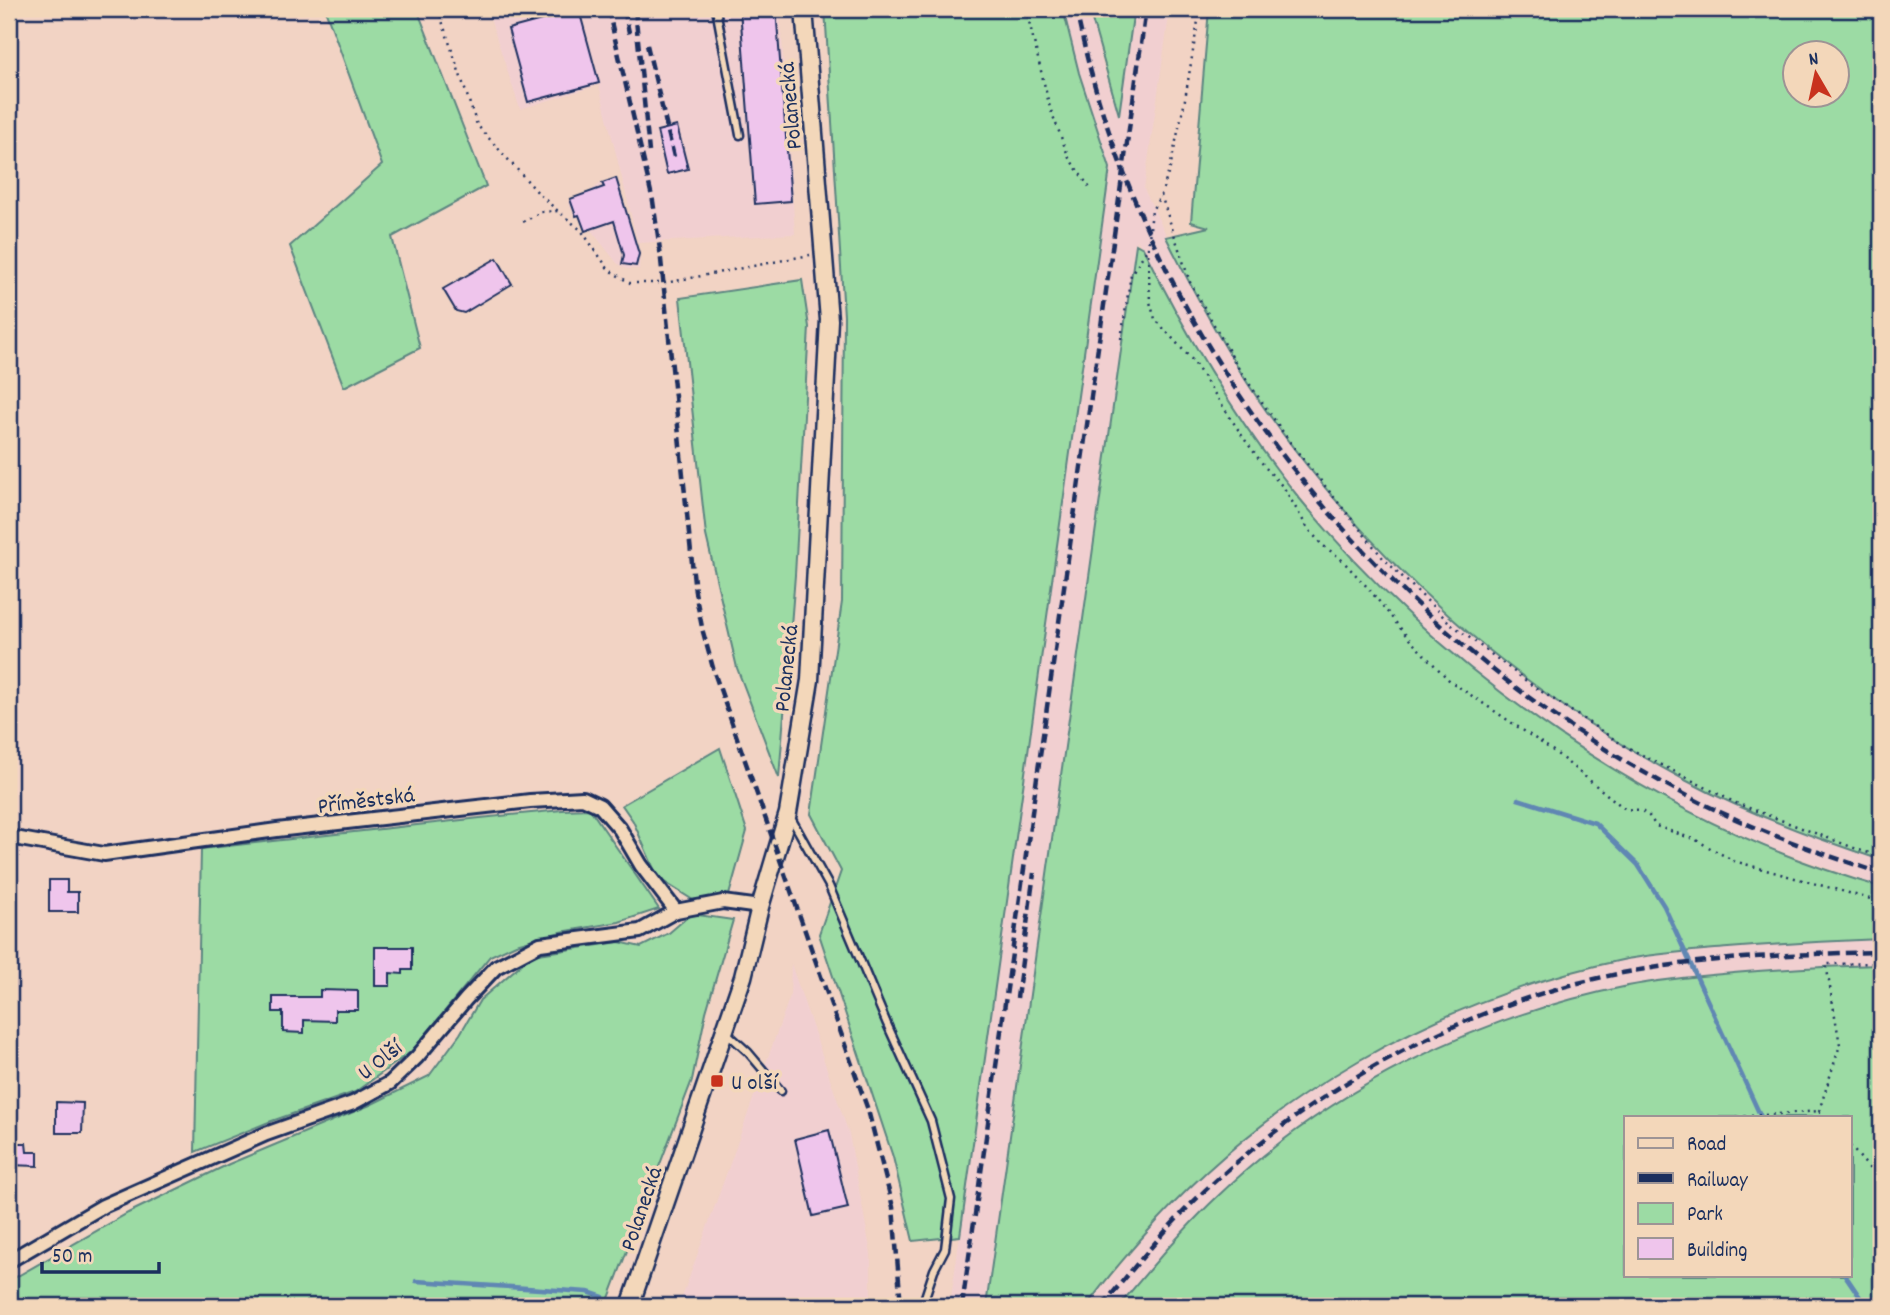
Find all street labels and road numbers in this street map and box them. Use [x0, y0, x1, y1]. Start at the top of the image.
street label: Polanecká [772, 60, 813, 151]
street label: Polanecká [767, 622, 810, 714]
street label: Příměstská [316, 780, 417, 825]
street label: U Olší [352, 1033, 412, 1090]
street label: Polanecká [613, 1162, 673, 1256]

